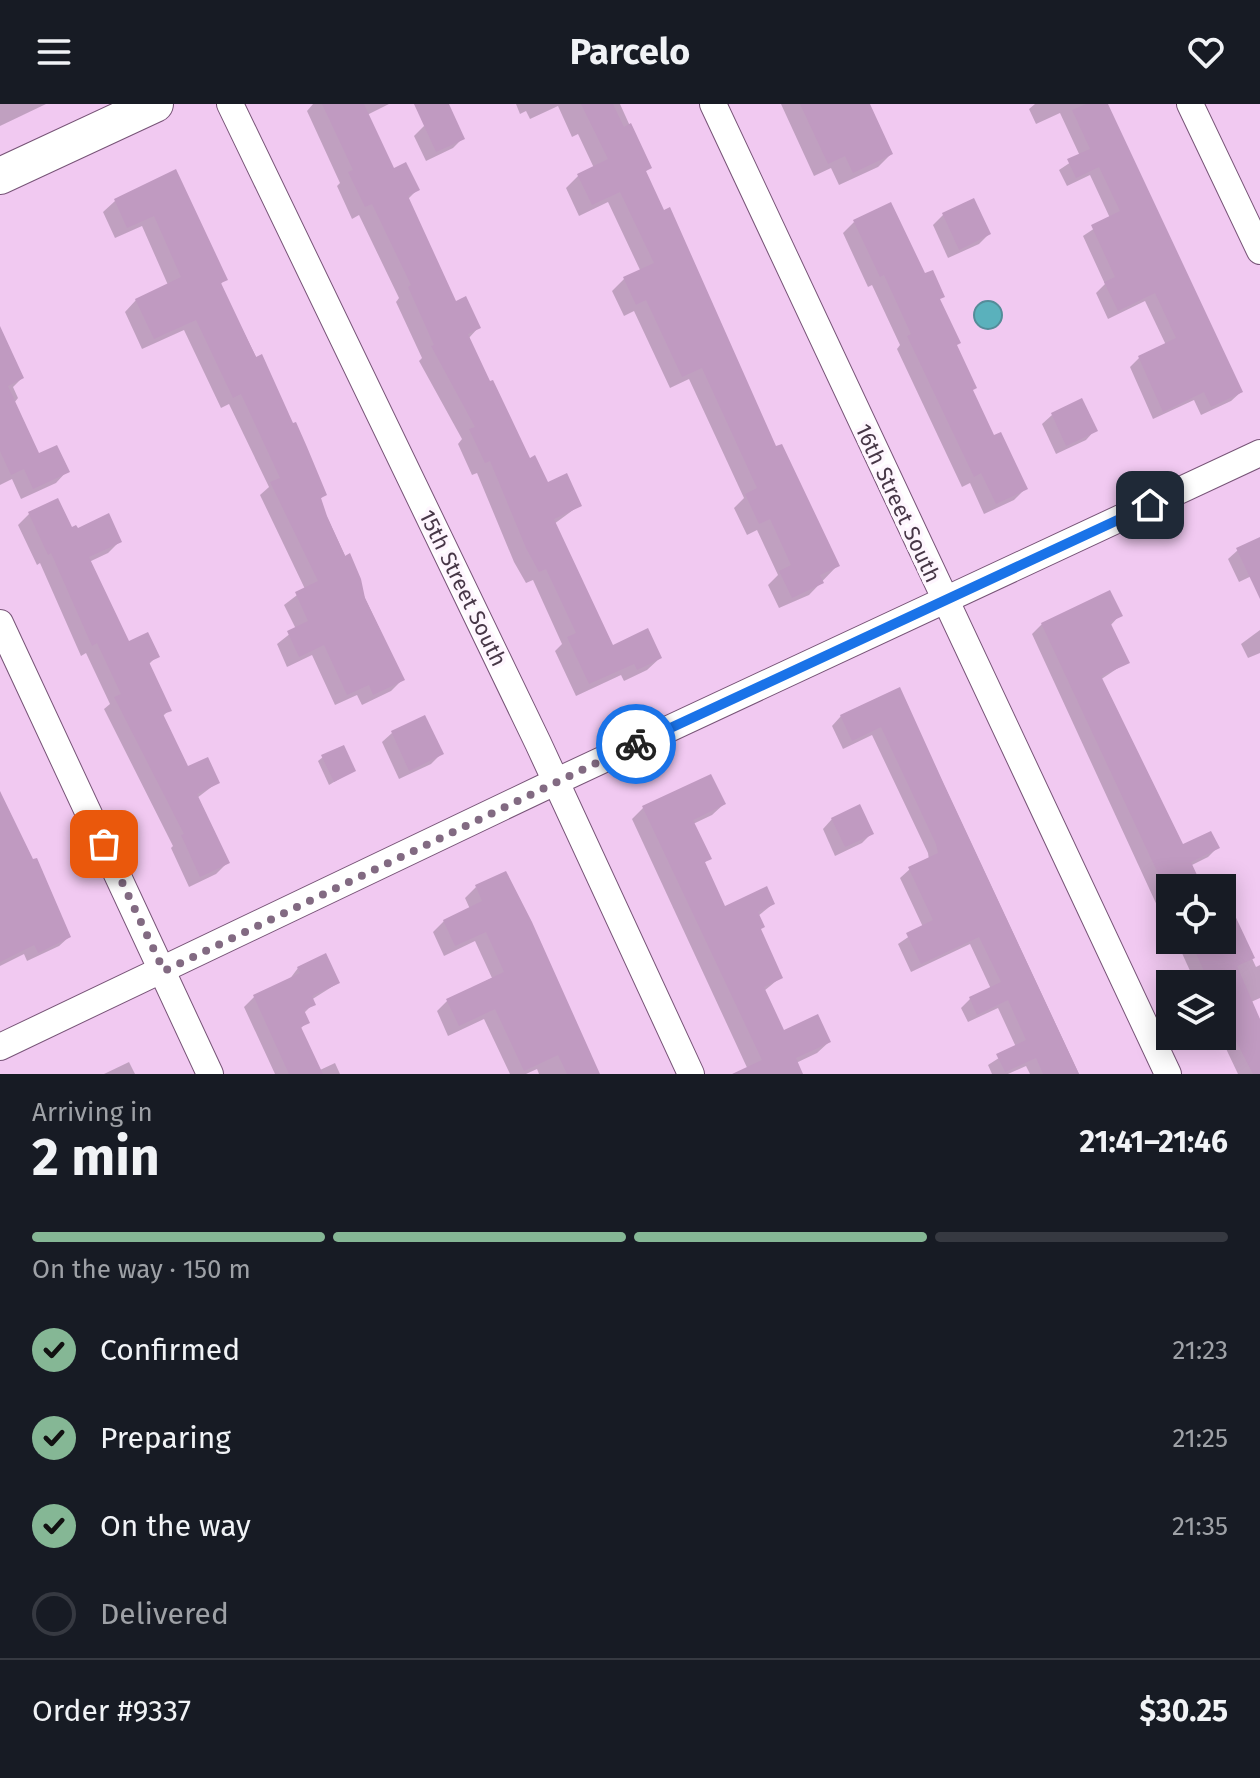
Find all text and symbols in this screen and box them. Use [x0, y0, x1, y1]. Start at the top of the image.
icon: menu [32, 30, 76, 74]
text: Parcelo [570, 30, 690, 74]
icon: heart [1184, 30, 1228, 74]
street label: 16th Street South [849, 419, 947, 587]
pin [1116, 471, 1184, 539]
icon: home [1128, 483, 1172, 527]
street label: 15th Street South [413, 505, 513, 671]
courier [596, 704, 676, 784]
icon: bike [614, 722, 658, 766]
pin [70, 810, 138, 878]
icon: bag [82, 822, 126, 866]
map controls [1156, 874, 1236, 1050]
button: locate [1156, 874, 1236, 954]
button: layers [1156, 970, 1236, 1050]
text: Arriving in [32, 1097, 153, 1128]
text: 21:41–21:46 [1080, 1124, 1228, 1160]
text: 2 min [32, 1126, 160, 1189]
text: On the way · 150 m [32, 1254, 251, 1285]
icon: check [32, 1328, 76, 1372]
text: Confirmed [100, 1332, 240, 1368]
text: 21:23 [1173, 1335, 1228, 1366]
icon: check [32, 1416, 76, 1460]
text: Preparing [100, 1420, 231, 1456]
text: 21:25 [1172, 1423, 1228, 1454]
icon: check [32, 1504, 76, 1548]
text: On the way [100, 1508, 251, 1544]
text: 21:35 [1172, 1511, 1228, 1542]
text: Delivered [100, 1596, 229, 1632]
text: Order #9337 [32, 1693, 191, 1729]
text: $30.25 [1140, 1693, 1228, 1729]

